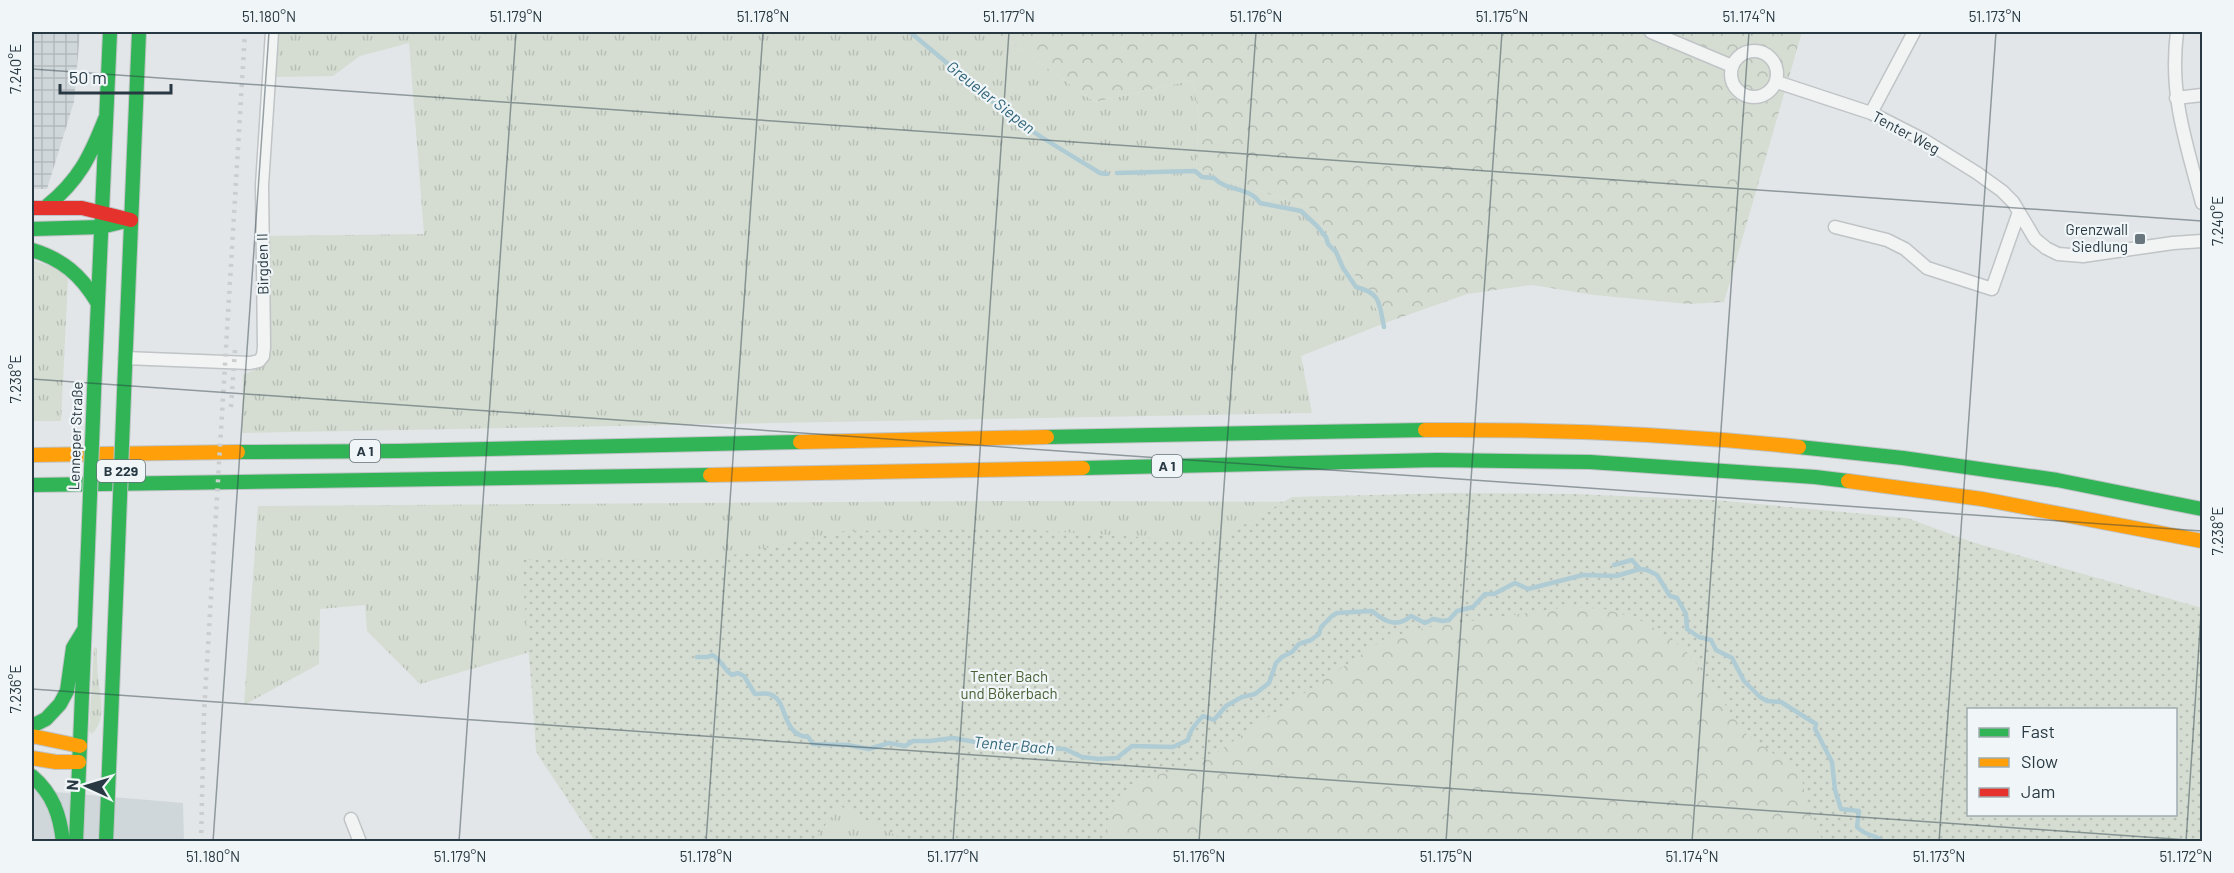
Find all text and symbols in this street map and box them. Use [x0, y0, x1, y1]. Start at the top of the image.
text: 51.180°N [242, 7, 296, 25]
text: 51.179°N [490, 7, 542, 25]
text: 51.178°N [737, 7, 789, 25]
text: 51.177°N [983, 7, 1035, 25]
text: 51.176°N [1230, 7, 1282, 25]
text: 51.175°N [1476, 7, 1528, 25]
text: 51.174°N [1722, 7, 1776, 25]
text: 51.173°N [1969, 7, 2021, 25]
text: 7.240°E [6, 44, 24, 94]
water label: Greueler Siepen [943, 56, 1039, 137]
scale bar [60, 57, 171, 95]
text: 50 m [69, 66, 107, 88]
street label: Tenter Weg [1870, 107, 1943, 157]
text: 7.240°E [2208, 196, 2226, 246]
place label: Grenzwall Siedlung [2065, 220, 2128, 255]
marker: Grenzwall Siedlung [2133, 232, 2147, 246]
street label: Birgden II [252, 233, 272, 295]
text: 7.238°E [6, 355, 24, 403]
street label: Lenneper Straße [64, 381, 86, 491]
road number: A 1 [350, 440, 380, 462]
road number: A 1 [1152, 455, 1182, 477]
road number: B 229 [97, 460, 145, 482]
text: 7.238°E [2208, 507, 2226, 555]
text: 7.236°E [6, 665, 24, 713]
park label: Tenter Bach und Bökerbach [960, 667, 1058, 702]
legend [1967, 708, 2177, 816]
text: Fast [2021, 720, 2055, 742]
water label: Tenter Bach [973, 732, 1055, 758]
text: Slow [2021, 750, 2058, 772]
north arrow [57, 756, 117, 816]
text: N [62, 779, 81, 791]
text: Jam [2021, 780, 2055, 802]
text: 51.180°N [186, 847, 240, 865]
text: 51.179°N [434, 847, 486, 865]
text: 51.178°N [680, 847, 732, 865]
text: 51.177°N [927, 847, 979, 865]
text: 51.176°N [1173, 847, 1225, 865]
text: 51.175°N [1420, 847, 1472, 865]
text: 51.174°N [1665, 847, 1719, 865]
text: 51.173°N [1913, 847, 1965, 865]
text: 51.172°N [2160, 847, 2212, 865]

